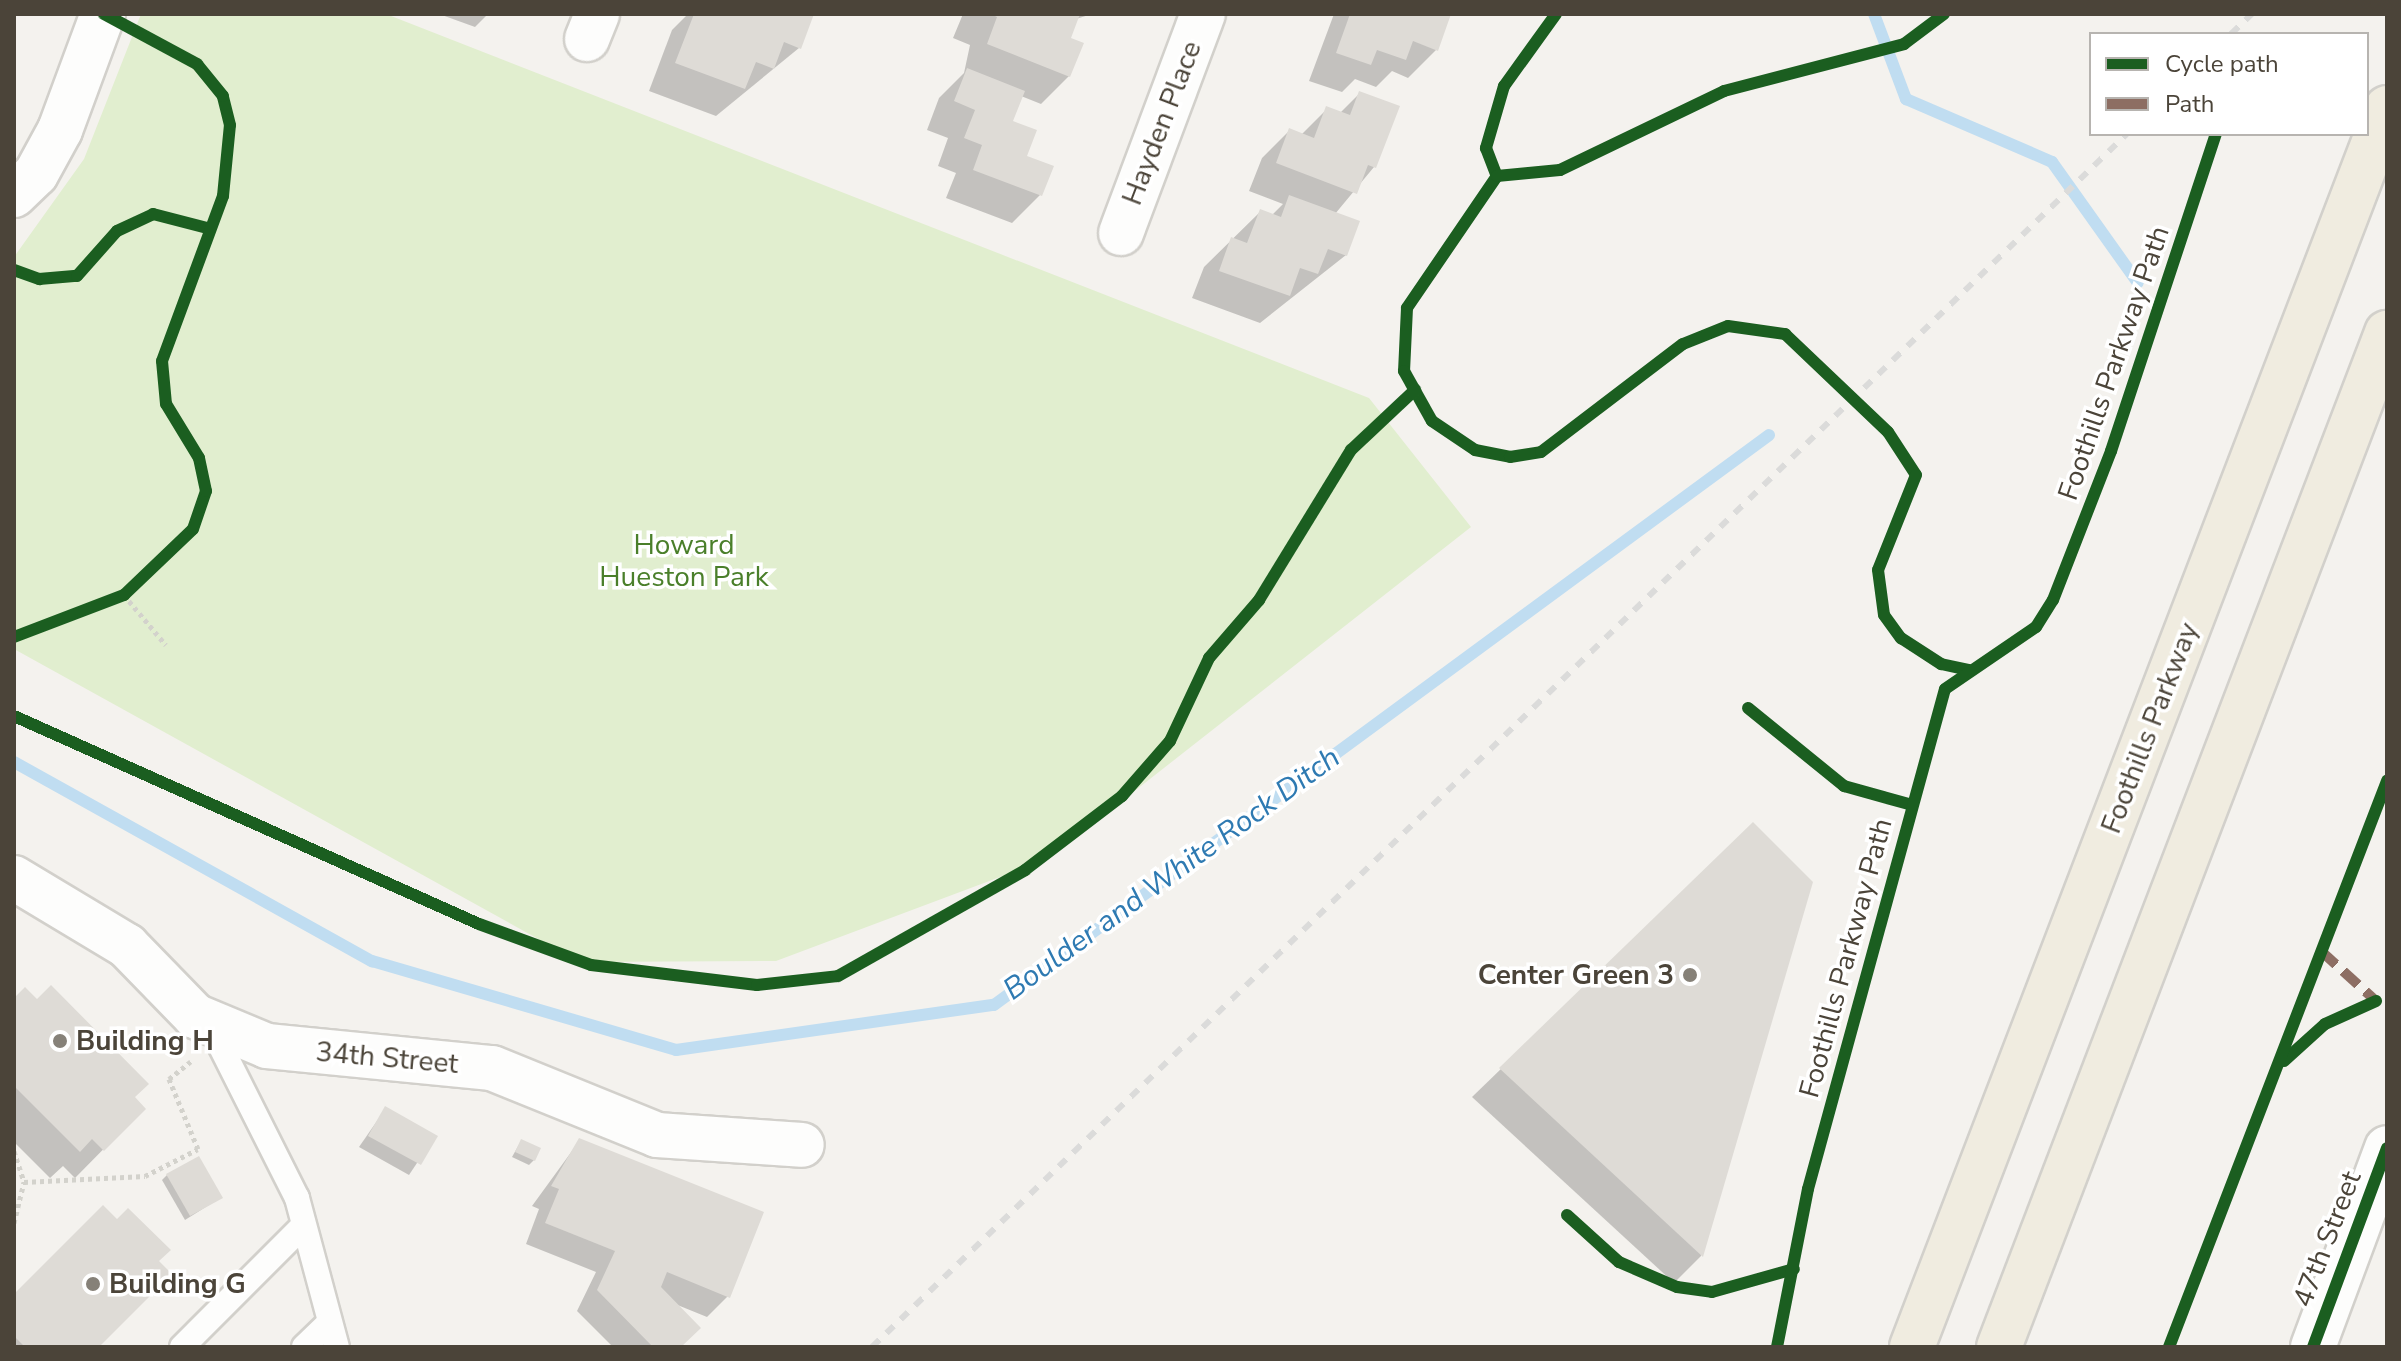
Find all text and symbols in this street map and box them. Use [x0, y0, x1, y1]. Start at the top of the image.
legend [2089, 32, 2369, 136]
street label: Hayden Place [1115, 36, 1209, 210]
text: Cycle path [2165, 48, 2279, 80]
text: Path [2165, 88, 2214, 120]
street label: Foothills Parkway Path [2051, 222, 2177, 504]
park label: Howard Hueston Park [599, 528, 769, 594]
street label: Foothills Parkway [2094, 618, 2206, 838]
water label: Boulder and White Rock Ditch [997, 740, 1347, 1008]
street label: Foothills Parkway Path [1793, 815, 1899, 1101]
place label: Center Green 3 [1478, 958, 1674, 992]
marker: Center Green 3 [1681, 966, 1699, 984]
place label: Building H [76, 1024, 214, 1058]
marker: Building H [51, 1032, 69, 1050]
street label: 34th Street [314, 1035, 460, 1081]
street label: 47th Street [2286, 1166, 2368, 1312]
place label: Building G [109, 1267, 246, 1301]
marker: Building G [84, 1275, 102, 1293]

